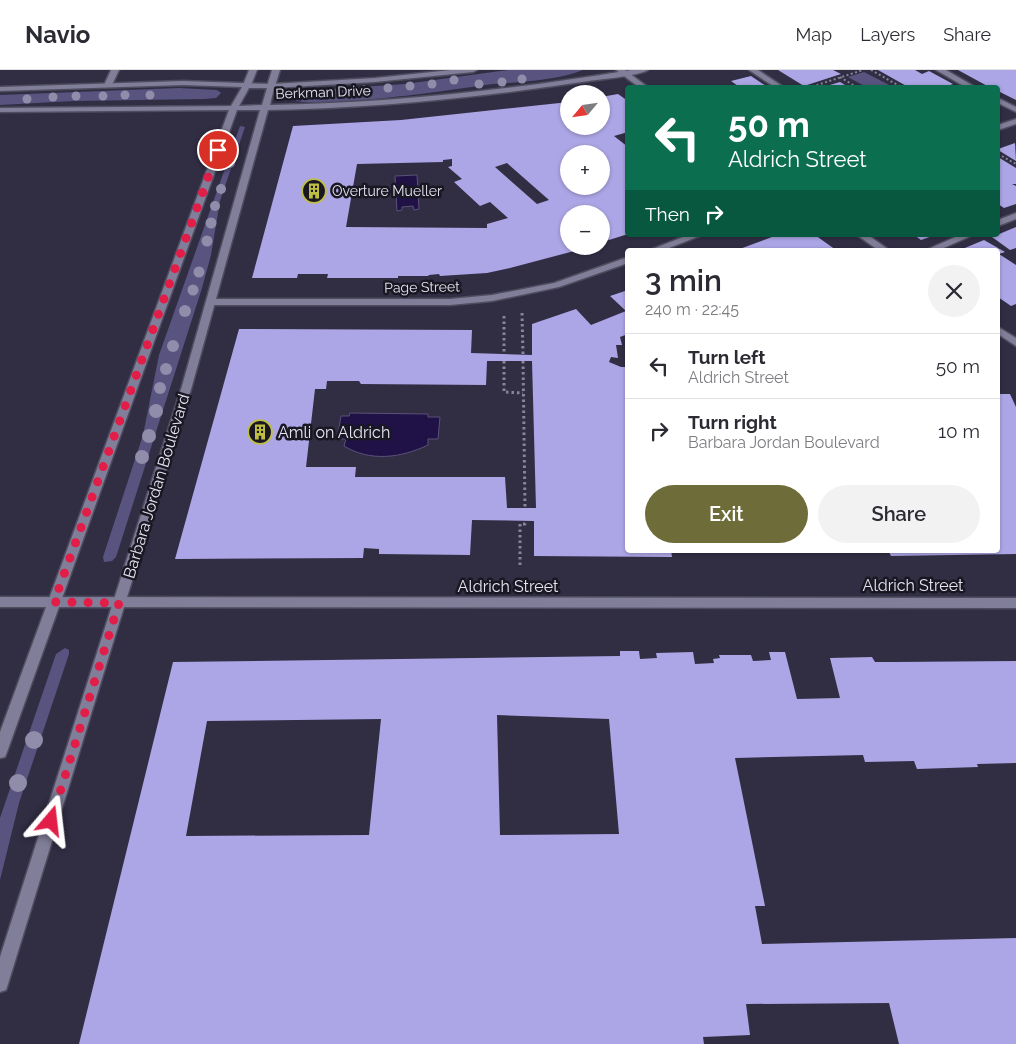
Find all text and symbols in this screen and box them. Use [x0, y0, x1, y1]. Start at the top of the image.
text: Navio [25, 20, 90, 49]
text: Map [796, 24, 832, 45]
text: Layers [860, 24, 915, 45]
text: Share [943, 24, 991, 45]
street label: Berkman Drive [275, 82, 371, 102]
north arrow [560, 85, 610, 135]
map controls [560, 85, 610, 255]
text: 50 m [728, 104, 810, 145]
icon: left [645, 105, 710, 170]
pin [197, 129, 239, 171]
icon: arrive [204, 136, 232, 164]
button: + [560, 145, 610, 195]
text: Aldrich Street [728, 146, 867, 172]
building icon: Overture Mueller [301, 178, 327, 204]
place label: Overture Mueller [332, 183, 442, 199]
icon: right [700, 200, 728, 228]
text: Then [645, 203, 690, 225]
button: − [560, 205, 610, 255]
text: 3 min [645, 263, 722, 298]
button: close [928, 265, 980, 317]
street label: Page Street [384, 278, 460, 296]
text: 240 m · 22:45 [645, 300, 739, 319]
text: Turn left [688, 346, 765, 368]
icon: left [645, 352, 673, 380]
text: 50 m [936, 355, 980, 377]
text: Aldrich Street [688, 368, 789, 387]
street label: Barbara Jordan Boulevard [119, 392, 194, 581]
text: Turn right [688, 411, 777, 433]
icon: right [645, 417, 673, 445]
building icon: Amli on Aldrich [247, 419, 273, 445]
text: 10 m [938, 420, 980, 442]
place label: Amli on Aldrich [278, 423, 390, 442]
text: Barbara Jordan Boulevard [688, 433, 880, 452]
button: Exit [645, 485, 808, 543]
button: Share [818, 485, 980, 543]
street label: Aldrich Street [863, 576, 964, 595]
street label: Aldrich Street [458, 577, 559, 596]
position arrow [24, 794, 76, 846]

